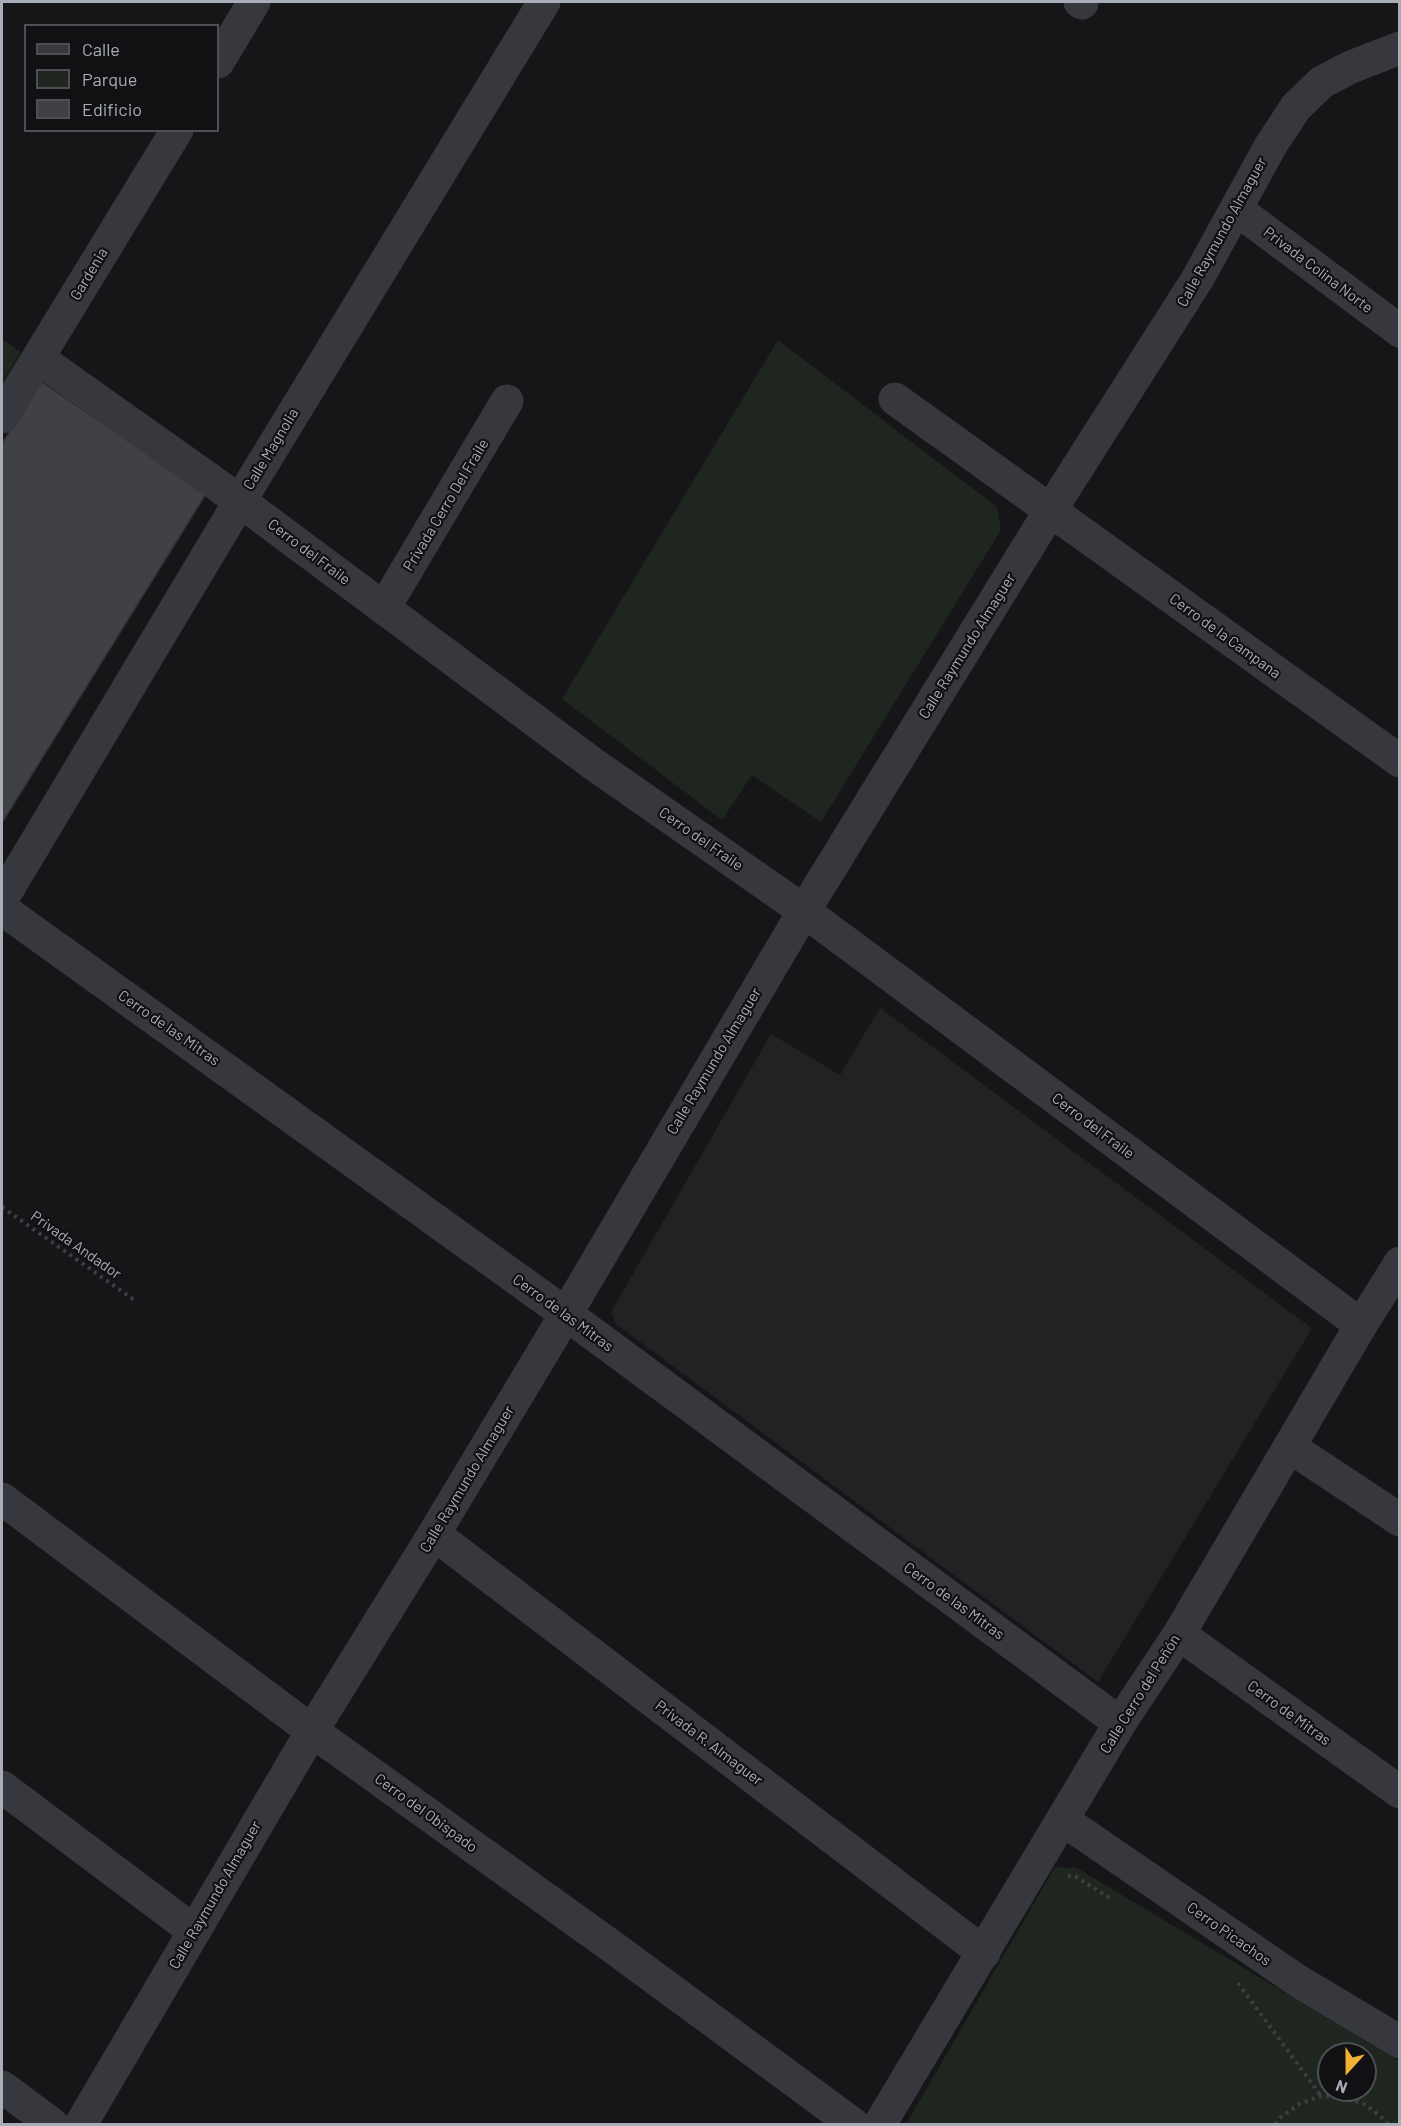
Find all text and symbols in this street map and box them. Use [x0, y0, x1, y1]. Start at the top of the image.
legend [24, 24, 219, 132]
text: Calle [82, 38, 120, 60]
text: Parque [82, 68, 137, 90]
text: Edificio [82, 98, 142, 120]
street label: Calle Raymundo Almaguer [1173, 154, 1271, 310]
street label: Privada Colina Norte [1260, 223, 1376, 317]
street label: Gardenia [66, 245, 112, 303]
street label: Calle Magnolia [240, 405, 302, 493]
street label: Privada Cerro Del Fraile [399, 436, 493, 574]
street label: Cerro del Fraile [264, 515, 354, 589]
street label: Calle Raymundo Almaguer [915, 570, 1019, 722]
street label: Cerro de la Campana [1166, 590, 1284, 682]
street label: Cerro del Fraile [656, 803, 746, 875]
street label: Calle Raymundo Almaguer [663, 984, 765, 1138]
street label: Cerro de las Mitras [115, 986, 223, 1070]
street label: Cerro del Fraile [1048, 1089, 1138, 1163]
street label: Privada Andador [27, 1207, 125, 1283]
street label: Cerro de las Mitras [509, 1270, 617, 1356]
street label: Calle Raymundo Almaguer [416, 1402, 518, 1556]
street label: Cerro de las Mitras [900, 1558, 1008, 1644]
street label: Calle Cerro del Peñón [1096, 1631, 1184, 1757]
street label: Cerro de Mitras [1244, 1677, 1334, 1749]
street label: Privada R. Almaguer [652, 1697, 766, 1789]
street label: Cerro del Obispado [371, 1770, 481, 1856]
street label: Calle Raymundo Almaguer [165, 1818, 265, 1972]
street label: Cerro Picachos [1184, 1898, 1274, 1970]
north arrow [1317, 2042, 1377, 2102]
text: N [1333, 2077, 1349, 2098]

